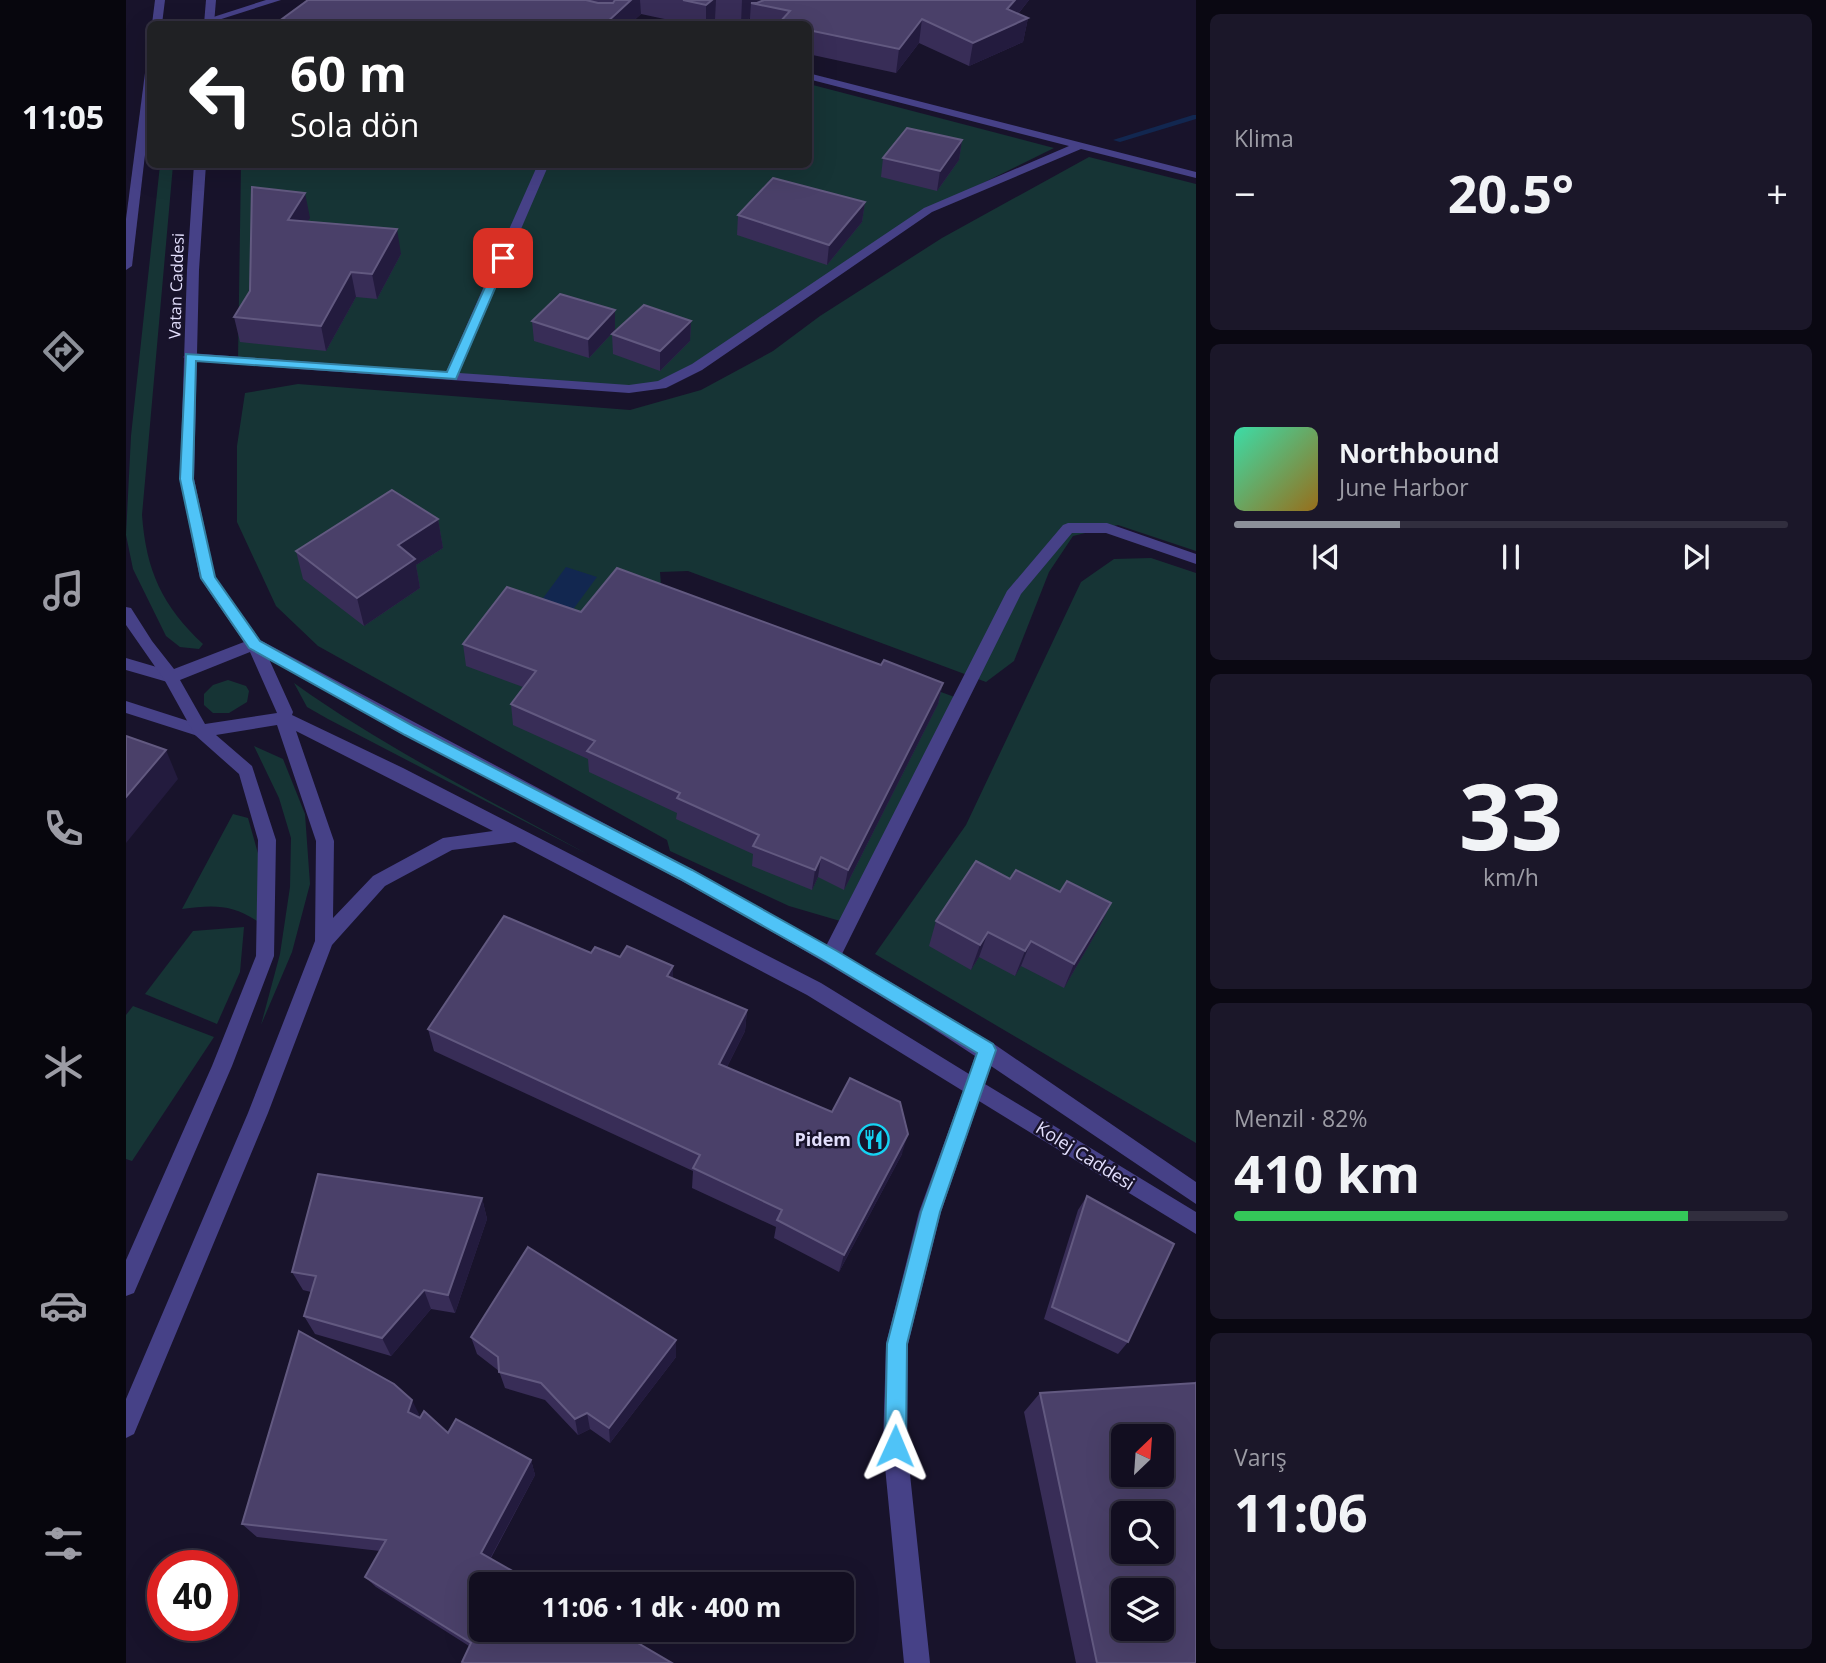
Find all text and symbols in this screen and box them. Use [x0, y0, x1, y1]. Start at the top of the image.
text: 60 m [290, 40, 407, 106]
icon: left [175, 49, 266, 140]
text: 11:05 [22, 95, 104, 138]
text: Sola dön [290, 103, 419, 146]
text: Klima [1234, 122, 1294, 154]
text: 20.5° [1448, 157, 1574, 228]
text: − [1234, 167, 1256, 219]
text: + [1766, 167, 1788, 219]
pin [473, 228, 533, 288]
street label: Vatan Caddesi [163, 233, 189, 339]
icon: arrive [484, 239, 522, 277]
icon: directions [39, 327, 88, 376]
text: Northbound [1339, 435, 1500, 471]
text: June Harbor [1339, 471, 1469, 503]
icon: previous [1307, 538, 1345, 576]
icon: pause [1492, 538, 1530, 576]
icon: next [1677, 538, 1715, 576]
icon: music [39, 566, 88, 615]
text: 33 [1459, 753, 1563, 877]
icon: phone [39, 804, 88, 853]
text: km/h [1483, 861, 1539, 893]
icon: climate [39, 1042, 88, 1091]
text: Menzil · 82% [1234, 1102, 1367, 1134]
street label: Kolej Caddesi [1032, 1115, 1140, 1195]
restaurant icon: Pidem [857, 1123, 891, 1157]
place label: Pidem [795, 1127, 851, 1151]
text: 410 km [1234, 1137, 1420, 1208]
icon: car [39, 1281, 88, 1330]
position arrow [858, 1409, 932, 1483]
north arrow [1111, 1424, 1174, 1488]
map controls [1111, 1424, 1174, 1641]
text: Varış [1234, 1441, 1287, 1473]
text: 11:06 [1234, 1476, 1368, 1547]
button: search [1111, 1501, 1174, 1564]
icon: filters [39, 1519, 88, 1568]
speed limit sign: 40 [147, 1550, 238, 1641]
button: layers [1111, 1578, 1174, 1641]
text: 11:06 · 1 dk · 400 m [542, 1589, 781, 1625]

